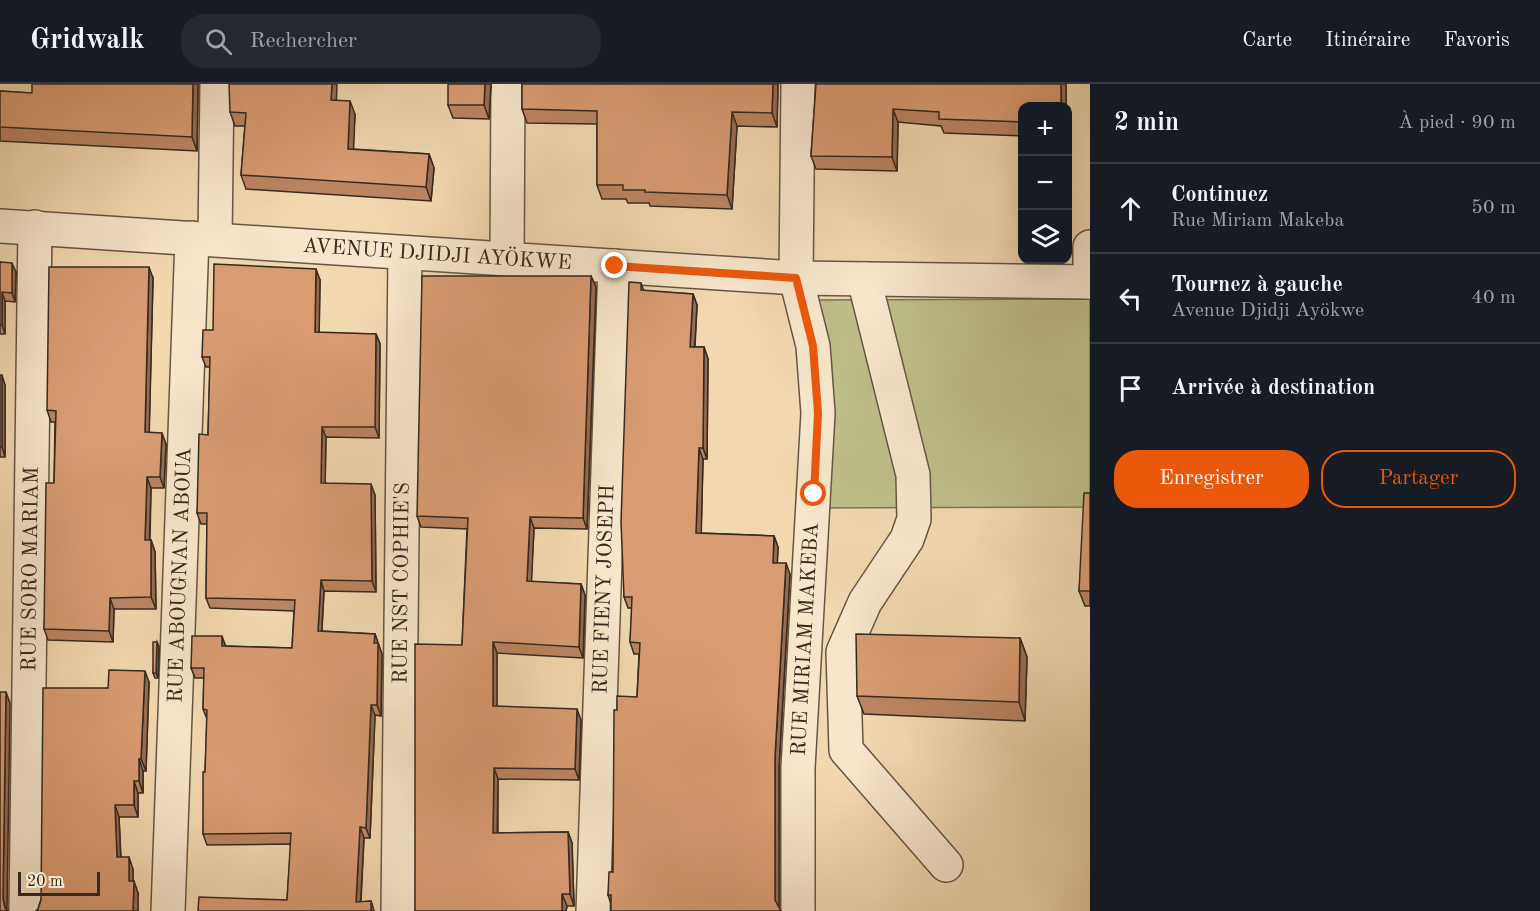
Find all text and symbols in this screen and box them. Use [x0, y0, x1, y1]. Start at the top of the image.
search box [181, 14, 601, 68]
icon: search [202, 25, 235, 58]
text: Gridwalk [30, 27, 145, 55]
text: Rechercher [250, 30, 357, 52]
text: Carte [1242, 30, 1292, 51]
text: Itinéraire [1325, 30, 1411, 51]
text: Favoris [1444, 30, 1510, 51]
map controls [1018, 102, 1072, 264]
button: + [1018, 102, 1072, 156]
text: 2 min [1114, 110, 1179, 136]
text: À pied · 90 m [1398, 113, 1516, 133]
button: − [1018, 156, 1072, 210]
text: Continuez [1171, 184, 1268, 206]
icon: ahead [1114, 192, 1147, 225]
text: 50 m [1471, 198, 1516, 218]
button: layers [1018, 210, 1072, 264]
text: Rue Miriam Makeba [1171, 211, 1344, 231]
street label: AVENUE DJIDJI AYÖKWE [302, 235, 572, 274]
route end [601, 252, 627, 278]
text: Tournez à gauche [1171, 274, 1343, 296]
icon: left [1114, 282, 1147, 315]
text: 40 m [1471, 288, 1516, 308]
text: Avenue Djidji Ayökwe [1171, 301, 1364, 321]
icon: arrive [1114, 372, 1147, 405]
text: Arrivée à destination [1171, 377, 1375, 399]
street label: RUE ABOUGNAN ABOUA [165, 447, 195, 703]
button: Enregistrer [1114, 450, 1309, 508]
button: Partager [1321, 450, 1516, 508]
street label: RUE SORO MARIAM [19, 466, 42, 672]
route start [800, 480, 826, 506]
street label: RUE NST COPHIE'S [390, 482, 413, 684]
street label: RUE FIENY JOSEPH [590, 484, 618, 694]
street label: RUE MIRIAM MAKEBA [788, 522, 822, 756]
scale bar [18, 869, 100, 896]
text: 20 m [27, 874, 63, 890]

